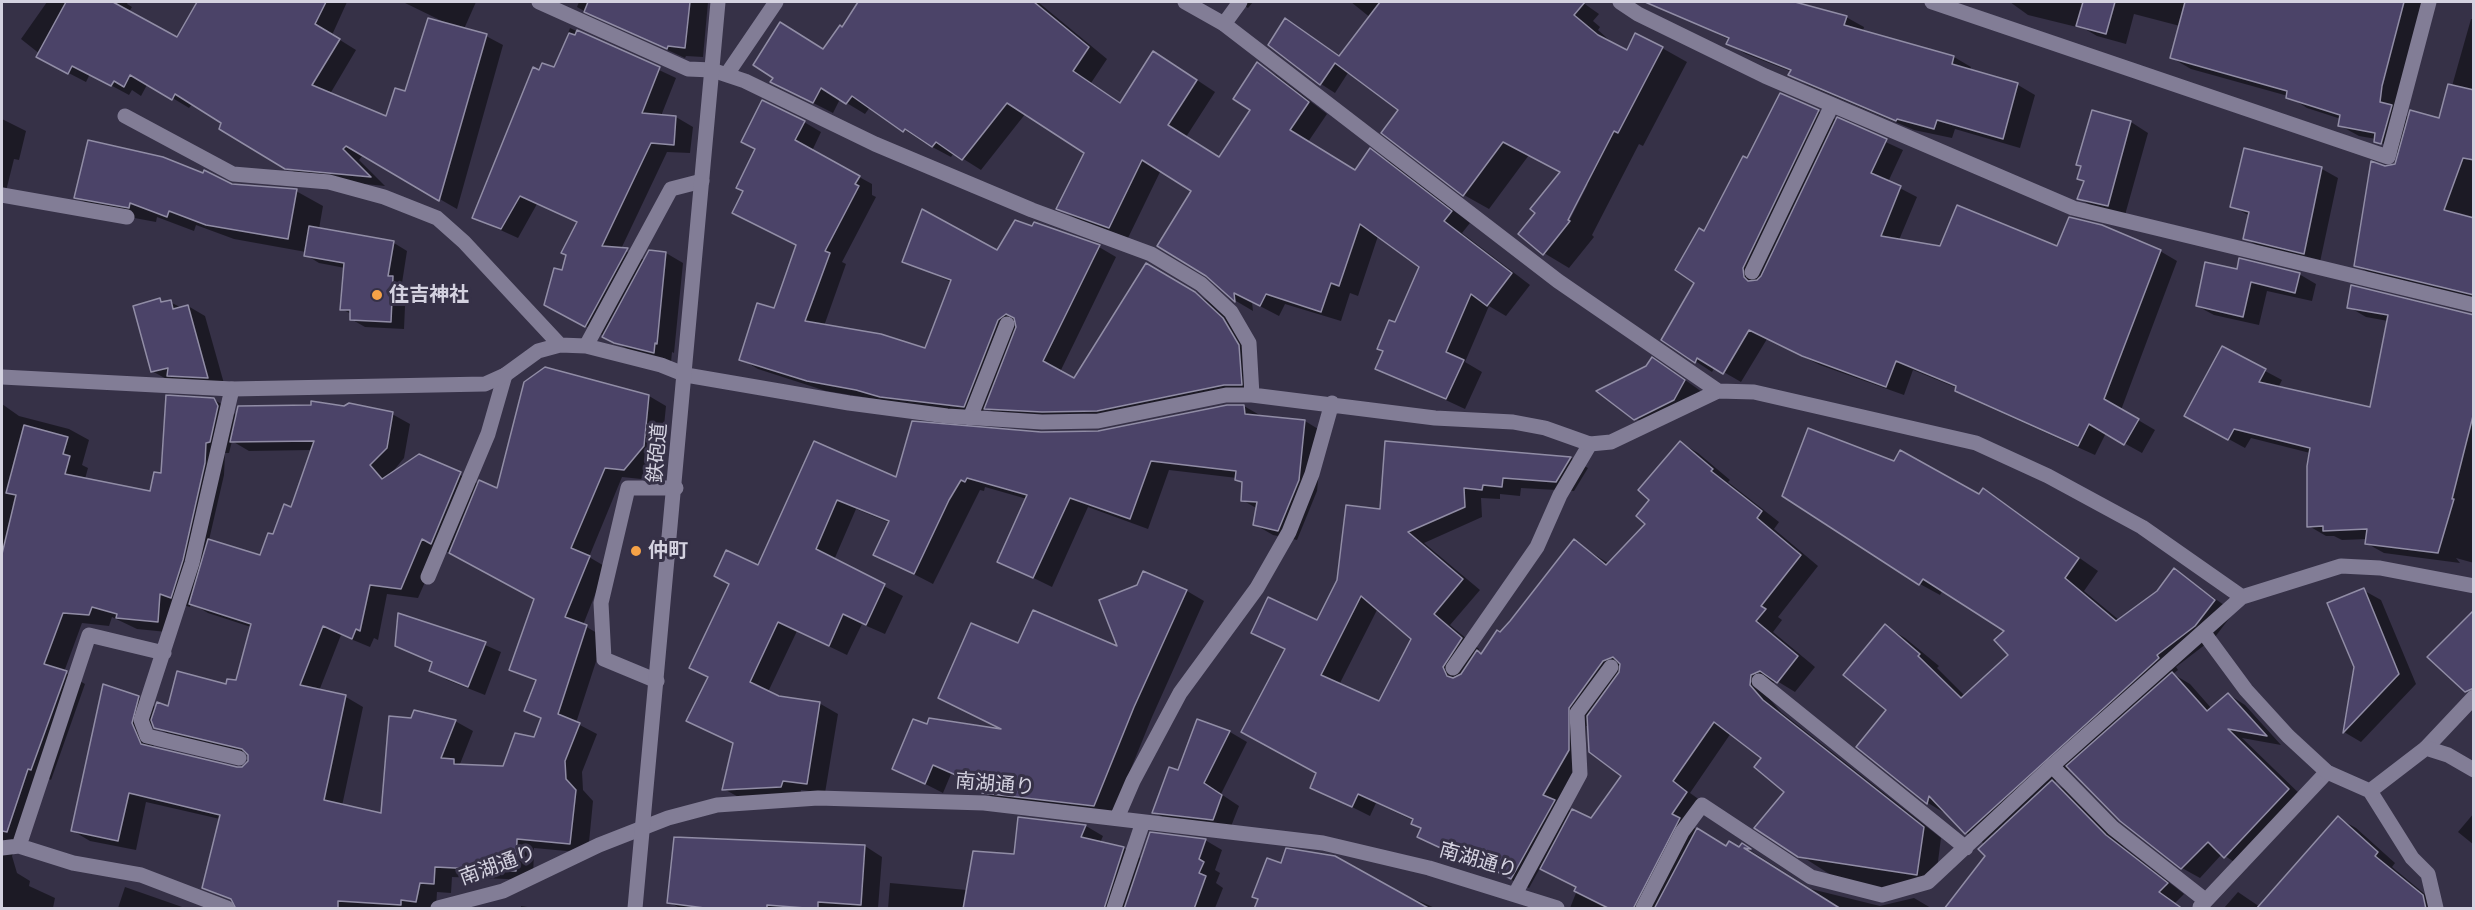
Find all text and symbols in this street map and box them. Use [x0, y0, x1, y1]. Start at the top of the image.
place label: 住吉神社 [389, 283, 469, 307]
marker: 住吉神社 [370, 288, 384, 302]
street label: 鉄砲道 [643, 422, 673, 484]
place label: 仲町 [648, 539, 688, 563]
marker: 仲町 [629, 544, 643, 558]
street label: 南湖通り [954, 770, 1036, 800]
street label: 南湖通り [1436, 838, 1520, 884]
street label: 南湖通り [456, 841, 540, 891]

